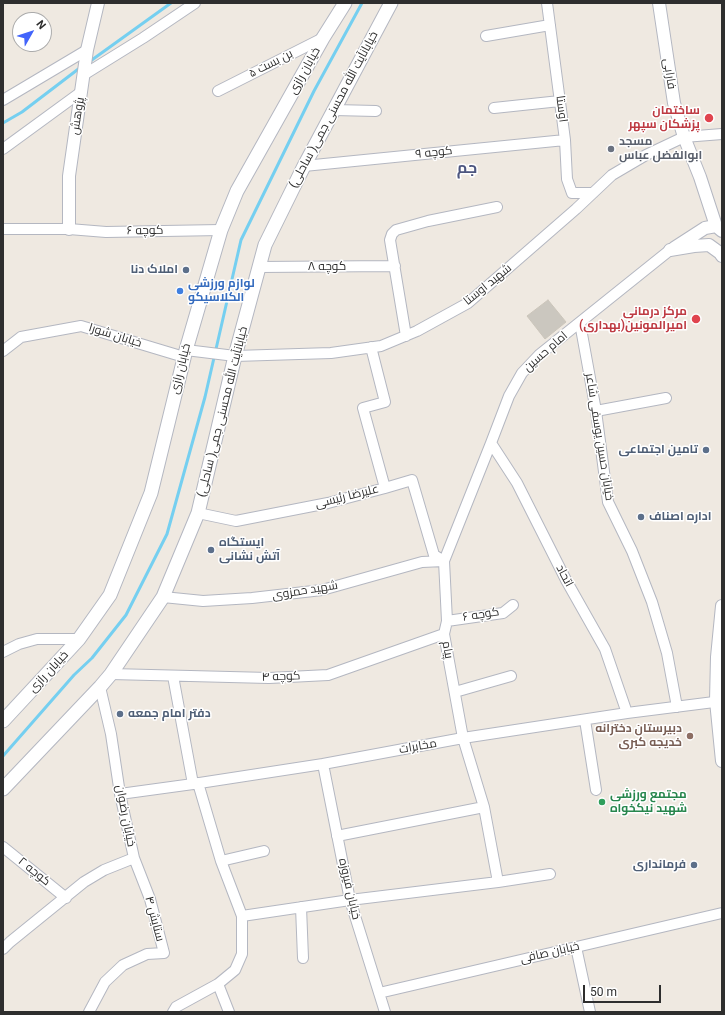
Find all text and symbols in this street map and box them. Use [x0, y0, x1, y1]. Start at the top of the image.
north arrow [12, 12, 52, 52]
text: N [33, 18, 48, 32]
street label: خیابانآیت الله محسنی جمی( ساحلی) [286, 29, 382, 191]
street label: خیابان رازی [286, 45, 324, 97]
street label: بن بست ۵ [247, 47, 295, 81]
street label: فارابی [660, 58, 678, 90]
street label: اوستا [552, 95, 570, 123]
street label: پژوهش [68, 96, 88, 136]
place label: ساختمان پزشکان سپهر [629, 104, 700, 132]
marker: ساختمان پزشکان سپهر [703, 112, 715, 124]
place label: مسجد ابوالفضل عباس [619, 135, 702, 163]
street label: کوچه ۹ [415, 144, 453, 162]
marker: مسجد ابوالفضل عباس [606, 144, 616, 154]
district label: جم [457, 159, 477, 179]
street label: کوچه ۶ [127, 223, 163, 239]
street label: کوچه ۸ [308, 260, 346, 274]
street label: شهید اوستا [461, 261, 515, 309]
place label: املاک دنا [131, 263, 178, 277]
marker: املاک دنا [181, 265, 191, 275]
place label: لوازم ورزشی الکلاسیکو [188, 277, 255, 305]
marker: لوازم ورزشی الکلاسیکو [175, 286, 185, 296]
place label: مرکز درمانی امیرالمونین(بهداری) [579, 305, 687, 333]
marker: مرکز درمانی امیرالمونین(بهداری) [690, 313, 702, 325]
street label: خیابان شورا [87, 321, 143, 351]
street label: خیابانآیت الله محسنی جمی( ساحلی) [195, 325, 251, 499]
street label: امام حسین [521, 329, 571, 375]
street label: خیابان رازی [168, 342, 194, 396]
street label: خیابان حسین یوسفی شاعر [582, 372, 616, 502]
place label: تامین اجتماعی [619, 443, 698, 457]
marker: تامین اجتماعی [701, 445, 711, 455]
street label: علیرضا رئیسی [314, 482, 380, 512]
place label: اداره اصناف [649, 510, 712, 524]
marker: اداره اصناف [636, 512, 646, 522]
place label: ایستگاه آتش نشانی [219, 536, 280, 564]
marker: ایستگاه آتش نشانی [206, 545, 216, 555]
street label: اتحاد [552, 562, 576, 590]
street label: شهید حمزوی [271, 579, 339, 603]
street label: کوچه ۶ [462, 605, 500, 625]
street label: پیام [438, 640, 456, 660]
street label: خیابان رازی [26, 648, 72, 696]
street label: کوچه ۴ [261, 669, 301, 685]
place label: دفتر امام جمعه [128, 707, 211, 721]
marker: دفتر امام جمعه [115, 709, 125, 719]
place label: دبیرستان دخترانه خدیجه کبری [595, 722, 682, 750]
marker: دبیرستان دخترانه خدیجه کبری [685, 731, 695, 741]
street label: مخابرات [398, 737, 438, 757]
street label: خیابان رضوان [112, 784, 138, 848]
place label: مجتمع ورزشی شهید نیکخواه [610, 788, 687, 816]
marker: مجتمع ورزشی شهید نیکخواه [597, 797, 607, 807]
street label: کوچه ۲ [15, 855, 53, 889]
street label: خیابان فیروزه [335, 857, 363, 921]
place label: فرمانداری [633, 858, 686, 872]
marker: فرمانداری [689, 860, 699, 870]
street label: ستایش ۴ [141, 895, 167, 943]
street label: خیابان صافی [519, 939, 581, 967]
scale bar [585, 977, 663, 1003]
text: 50 m [590, 985, 617, 999]

